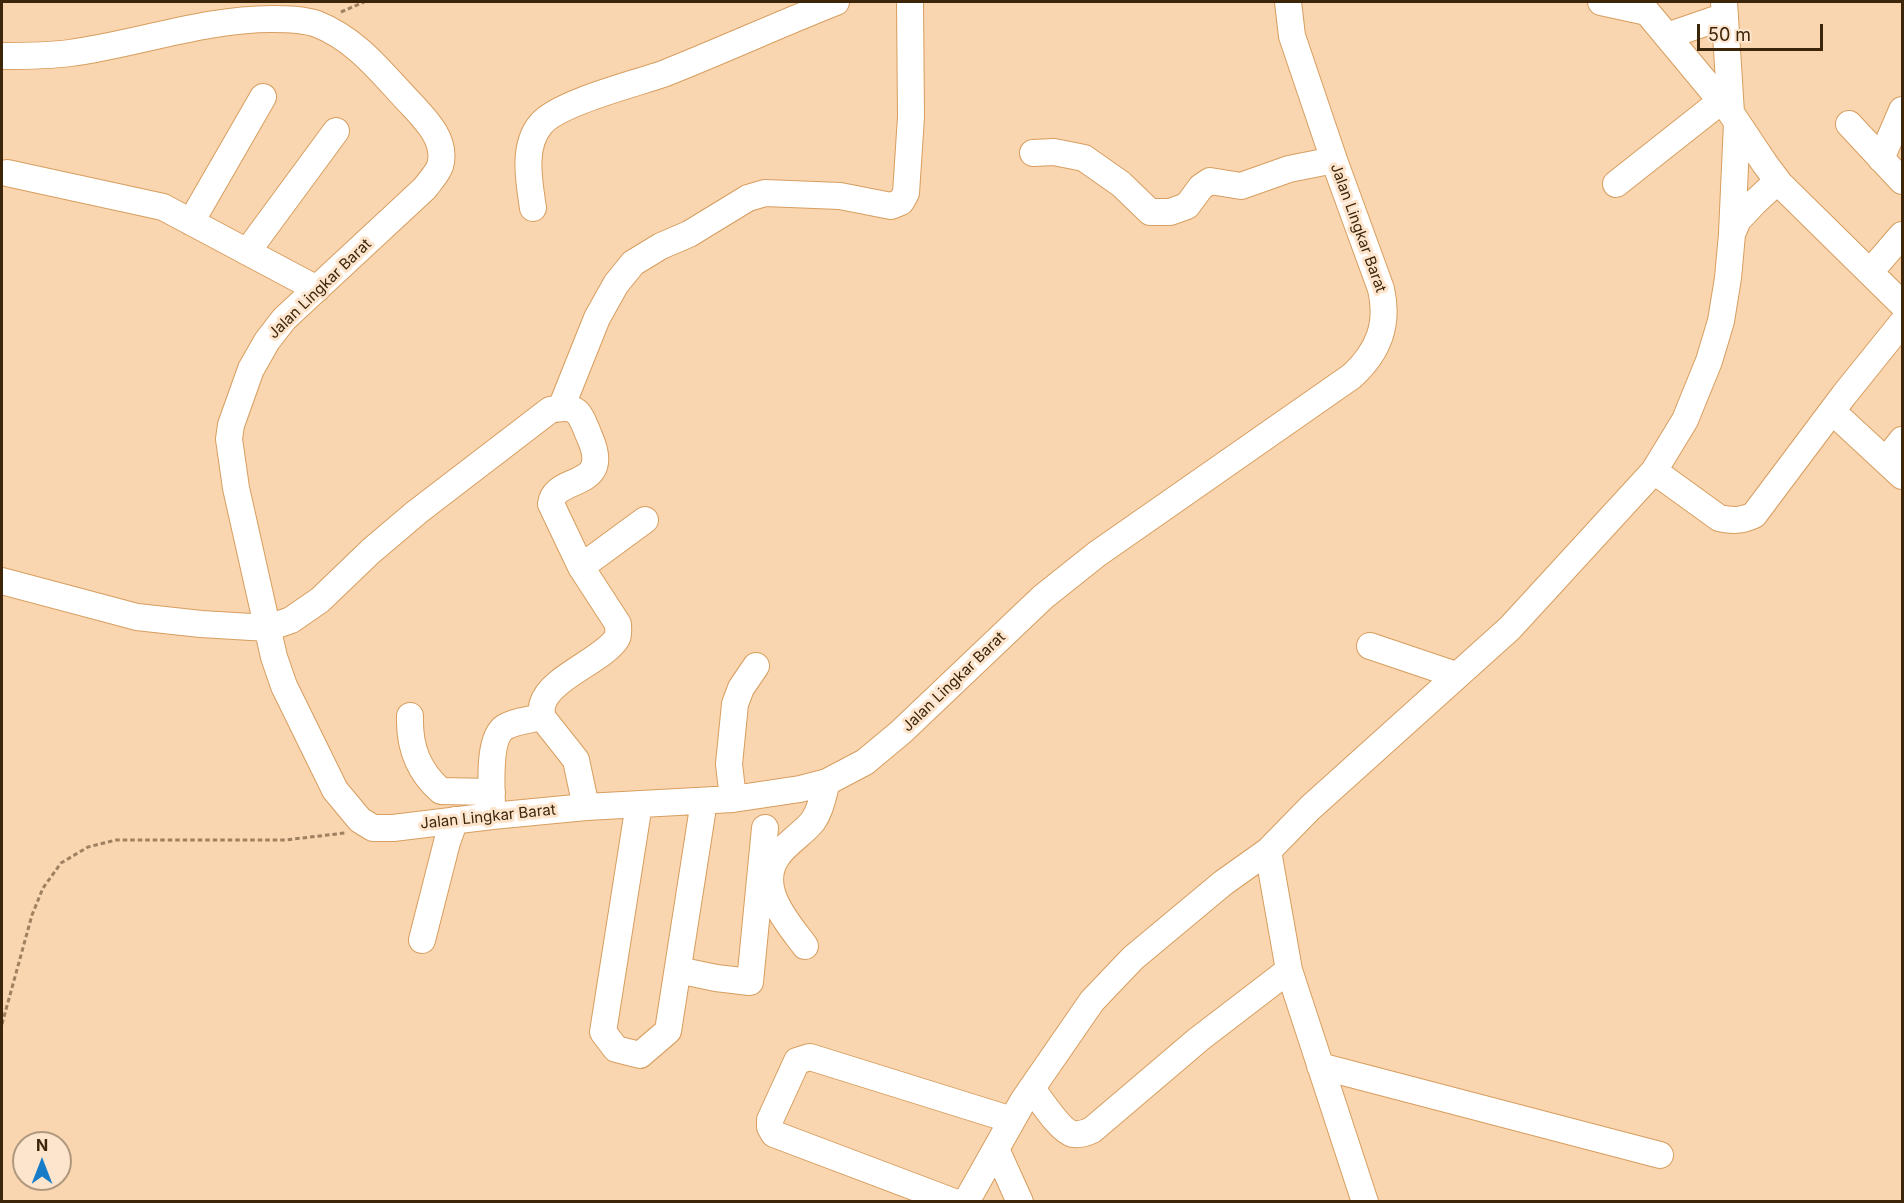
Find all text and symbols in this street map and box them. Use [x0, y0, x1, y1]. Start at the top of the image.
scale bar [1700, 12, 1826, 50]
text: 50 m [1708, 24, 1751, 45]
street label: Jalan Lingkar Barat [1326, 161, 1390, 295]
street label: Jalan Lingkar Barat [265, 235, 375, 343]
street label: Jalan Lingkar Barat [899, 628, 1009, 736]
street label: Jalan Lingkar Barat [419, 801, 557, 833]
north arrow [12, 1131, 72, 1191]
text: N [36, 1135, 48, 1155]

